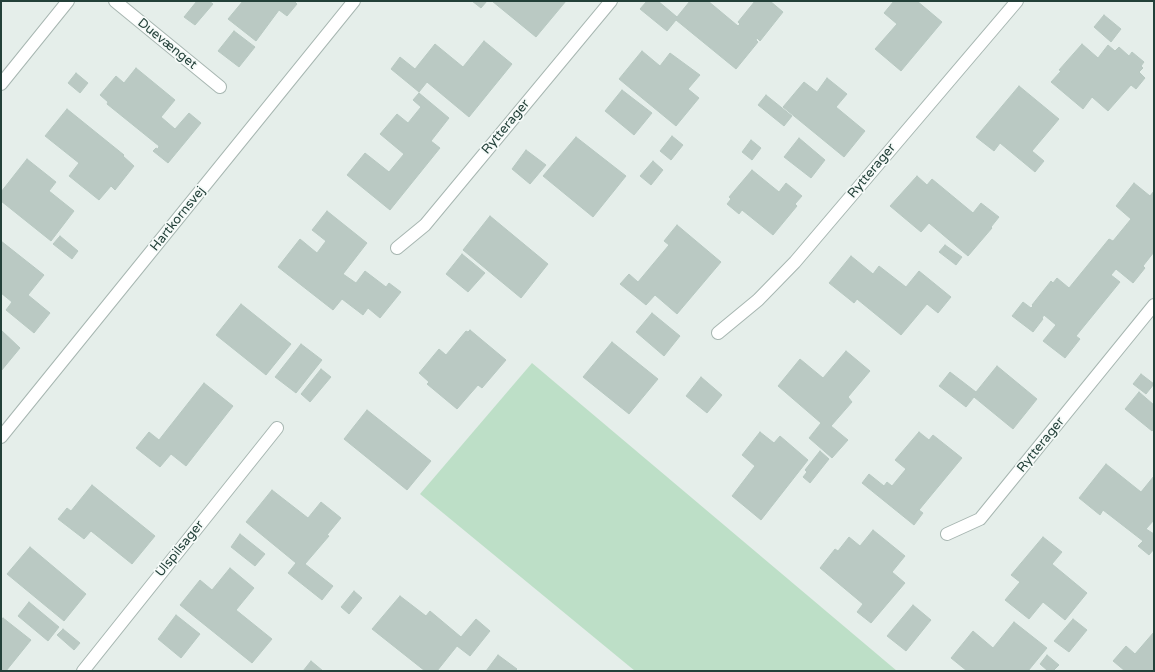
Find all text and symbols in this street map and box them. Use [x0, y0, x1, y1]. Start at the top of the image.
street label: Duevænget [134, 15, 200, 73]
street label: Rytterager [479, 97, 533, 157]
street label: Rytterager [845, 141, 899, 201]
street label: Hartkornsvej [147, 184, 209, 254]
street label: Rytterager [1014, 414, 1068, 476]
street label: Ulspilsager [153, 518, 207, 580]

